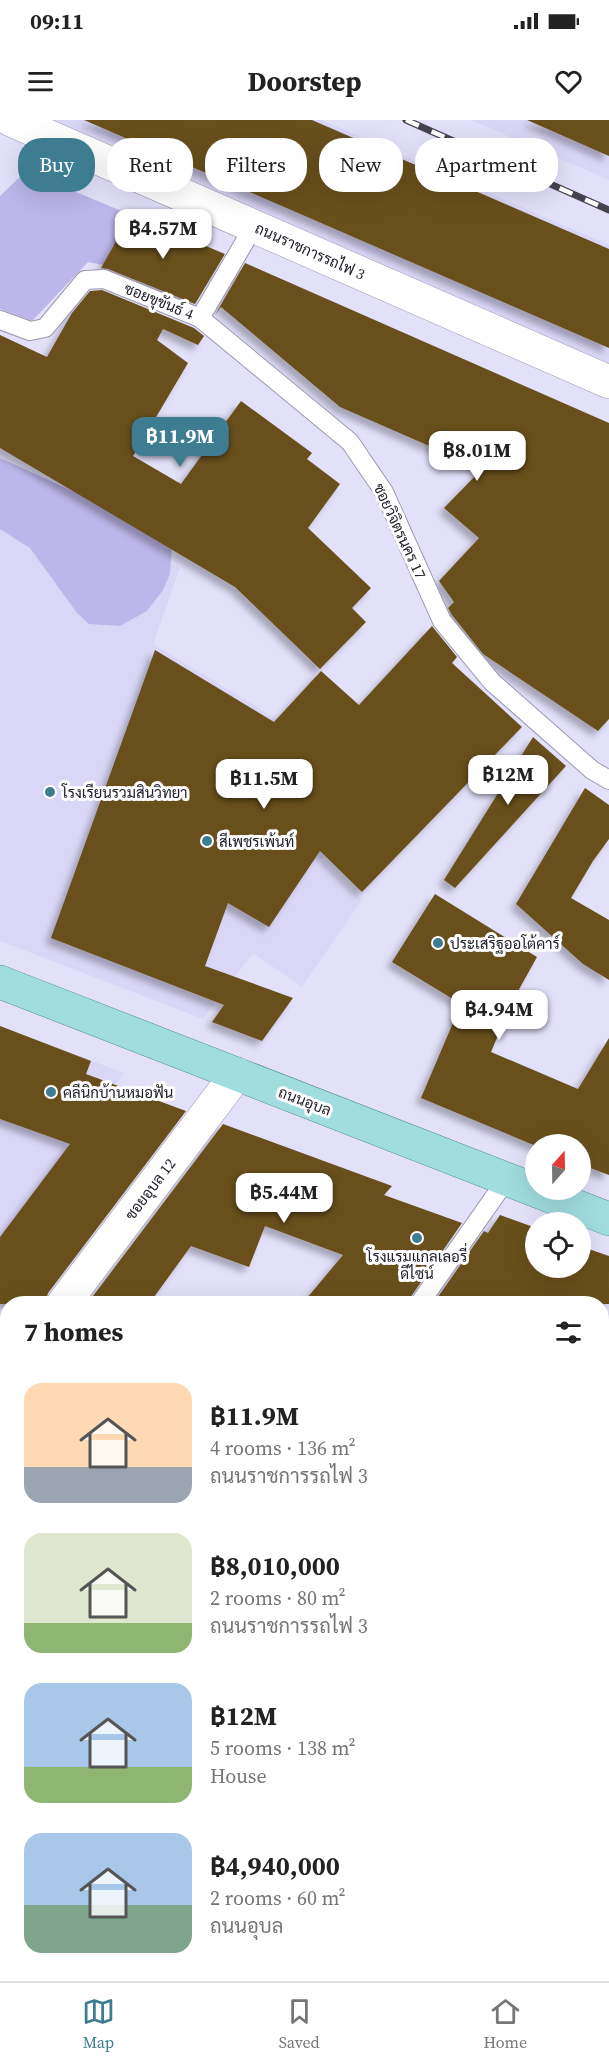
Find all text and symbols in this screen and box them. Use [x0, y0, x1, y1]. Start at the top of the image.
text: 09:11 [30, 6, 84, 36]
text: Doorstep [247, 63, 362, 100]
icon: menu [24, 65, 57, 98]
icon: heart [552, 65, 585, 98]
chip: Buy [18, 138, 95, 192]
chip: Rent [107, 138, 193, 192]
chip: Filters [205, 138, 307, 192]
chip: New [319, 138, 403, 192]
chip: Apartment [415, 138, 558, 192]
pin: ฿4.57M [114, 209, 212, 260]
text: ฿4.57M [129, 214, 197, 242]
street label: ถนนราชการรถไฟ 3 [252, 217, 368, 285]
street label: ซอยขุขันธ์ 4 [121, 278, 197, 326]
pin: ฿11.9M [131, 417, 229, 468]
text: ฿11.9M [146, 422, 214, 450]
pin: ฿8.01M [428, 431, 526, 482]
text: ฿8.01M [443, 436, 511, 464]
street label: ซอยวิจิตรนคร 17 [369, 480, 431, 582]
pin: ฿12M [472, 755, 544, 806]
pin: ฿11.5M [215, 759, 313, 810]
text: ฿12M [482, 760, 534, 788]
text: ฿11.5M [230, 764, 298, 792]
place label: โรงเรียนรวมสินวิทยา [61, 782, 188, 803]
marker: โรงเรียนรวมสินวิทยา [43, 785, 57, 799]
place label: สีเพชรเพ้นท์ [219, 831, 294, 852]
marker: สีเพชรเพ้นท์ [200, 834, 214, 848]
place label: ประเสริฐออโต้คาร์ [450, 933, 560, 954]
marker: ประเสริฐออโต้คาร์ [431, 936, 445, 950]
pin: ฿4.94M [450, 990, 548, 1041]
text: ฿4.94M [465, 995, 533, 1023]
street label: ถนนอุบล [275, 1081, 334, 1122]
place label: คลีนิกบ้านหมอฟัน [63, 1082, 173, 1103]
marker: คลีนิกบ้านหมอฟัน [44, 1085, 58, 1099]
north arrow [525, 1134, 591, 1200]
map controls [525, 1134, 591, 1278]
street label: ซอยอุบล 12 [120, 1154, 181, 1225]
pin: ฿5.44M [235, 1173, 333, 1224]
text: ฿5.44M [250, 1178, 318, 1206]
button: locate [525, 1212, 591, 1278]
marker: โรงแรมแกลเลอรี่ ดีไซน์ [410, 1231, 424, 1245]
place label: โรงแรมแกลเลอรี่ ดีไซน์ [366, 1242, 467, 1284]
text: 7 homes [24, 1314, 123, 1350]
icon: filters [552, 1316, 585, 1349]
text: ฿11.9M [210, 1398, 299, 1434]
icon: home [72, 1407, 144, 1479]
text: 4 rooms · 136 m² [210, 1434, 356, 1462]
text: ถนนราชการรถไฟ 3 [210, 1462, 368, 1490]
text: ฿8,010,000 [210, 1548, 340, 1584]
icon: home [72, 1557, 144, 1629]
text: 2 rooms · 80 m² [210, 1584, 346, 1612]
text: ถนนราชการรถไฟ 3 [210, 1612, 368, 1640]
text: ฿12M [210, 1698, 277, 1734]
icon: home [72, 1707, 144, 1779]
text: 5 rooms · 138 m² [210, 1734, 356, 1762]
text: House [210, 1762, 267, 1790]
text: ฿4,940,000 [210, 1848, 340, 1884]
icon: home [72, 1857, 144, 1929]
text: 2 rooms · 60 m² [210, 1884, 346, 1912]
text: ถนนอุบล [210, 1912, 283, 1940]
tab: Map [82, 1995, 115, 2053]
tab: Saved [279, 1995, 320, 2053]
tab: Home [483, 1995, 527, 2053]

